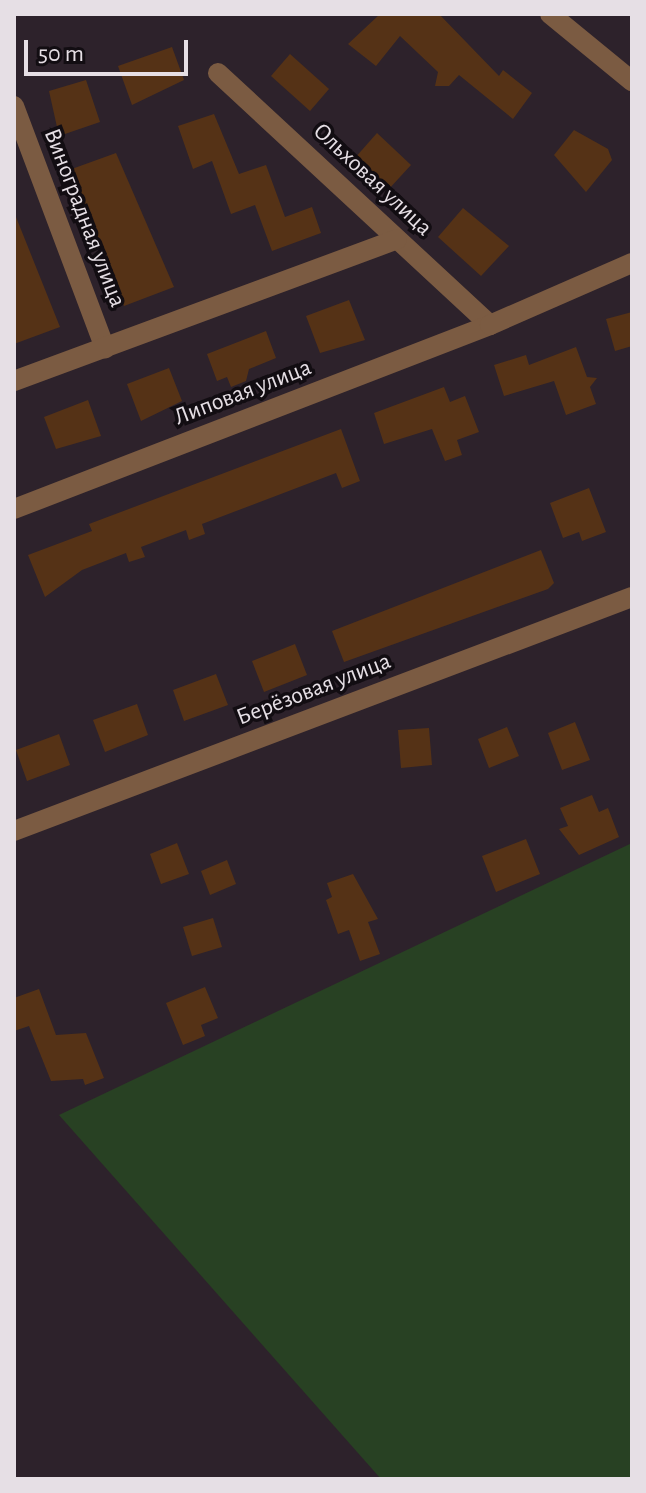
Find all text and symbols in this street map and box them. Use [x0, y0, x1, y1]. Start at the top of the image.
scale bar [28, 24, 192, 74]
text: 50 m [38, 42, 84, 66]
street label: Ольховая улица [306, 117, 438, 243]
street label: Виноградная улица [37, 125, 131, 311]
street label: Липовая улица [170, 354, 316, 432]
street label: Берёзовая улица [233, 647, 395, 733]

